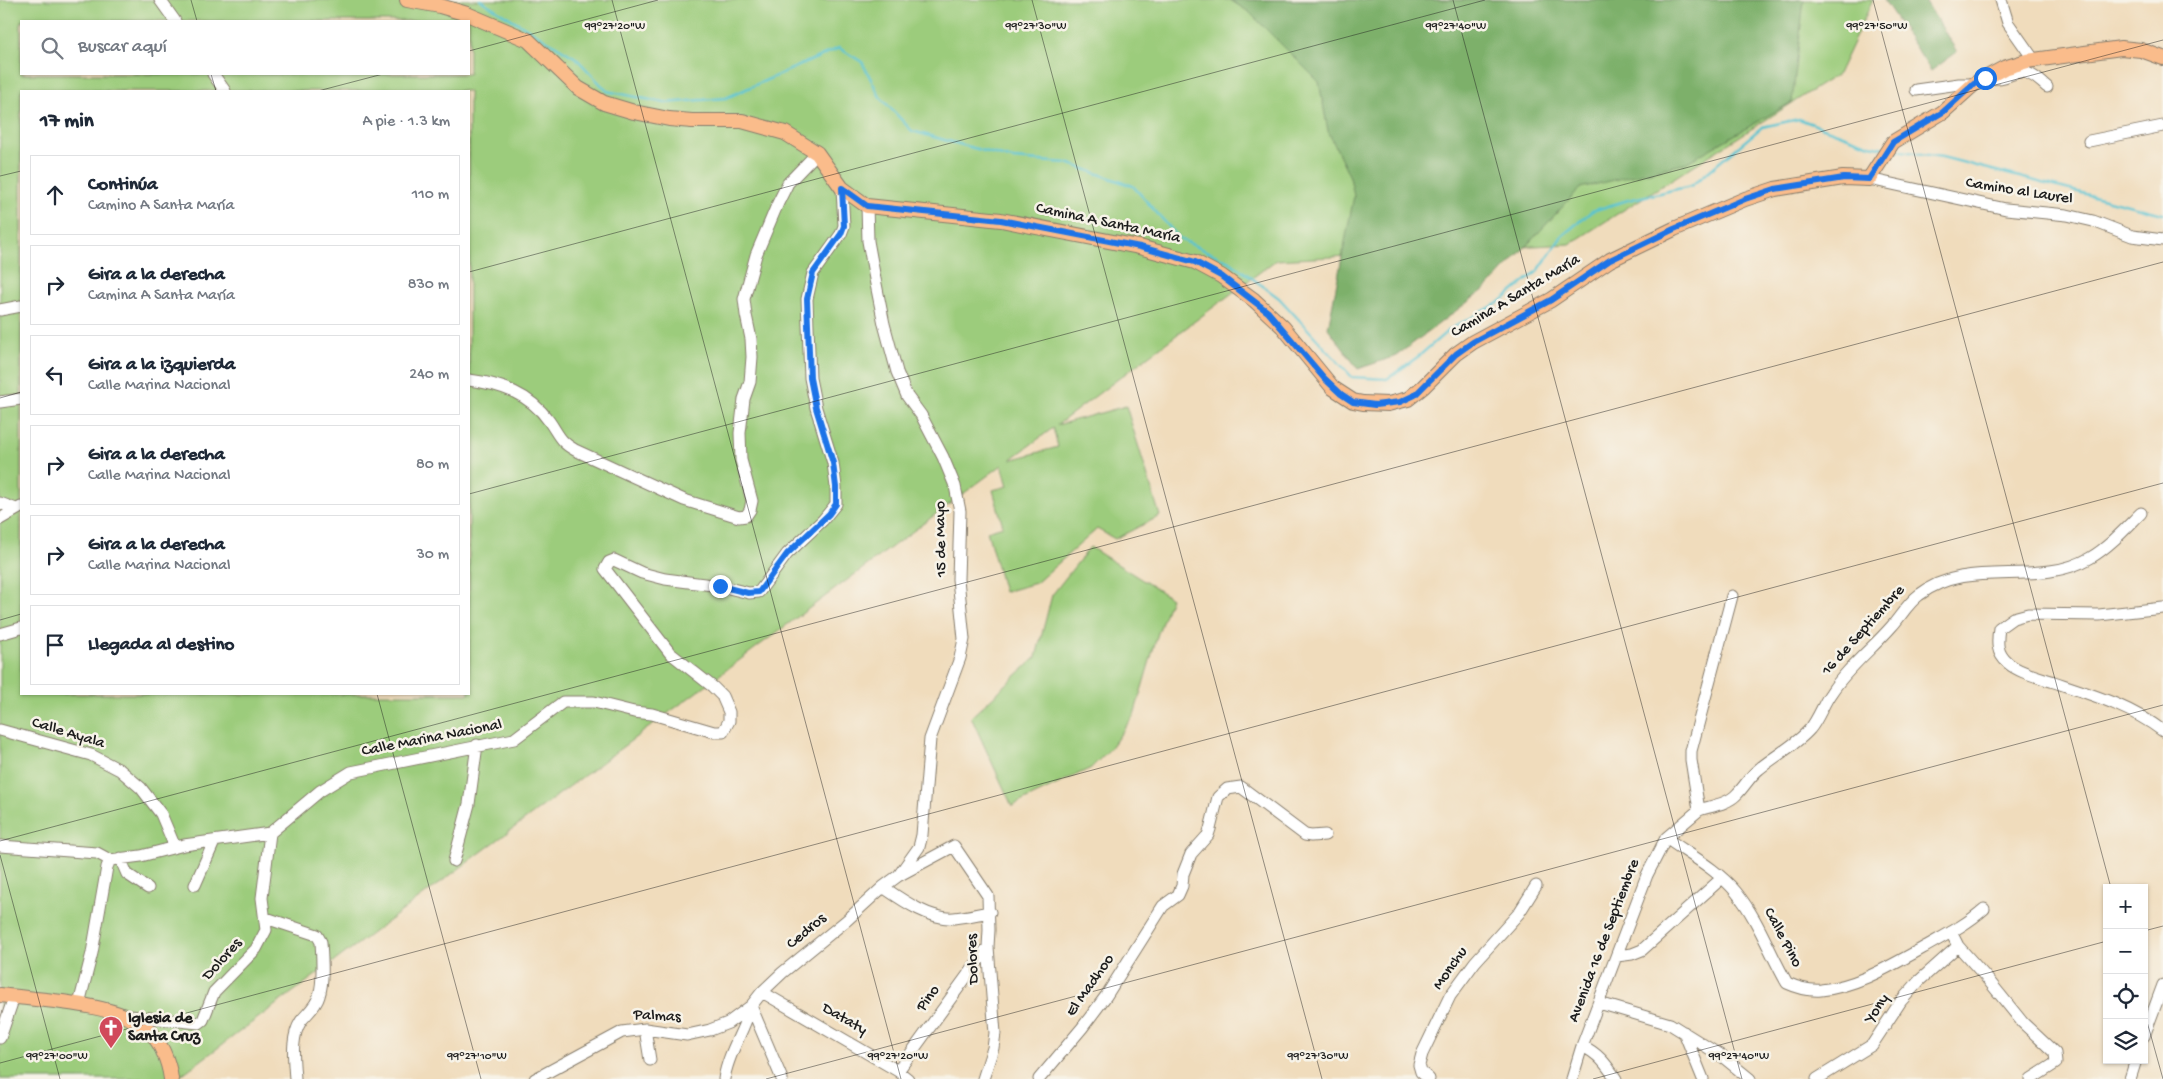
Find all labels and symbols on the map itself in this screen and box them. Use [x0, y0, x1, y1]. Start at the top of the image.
text: 99°27'20"W [584, 20, 645, 34]
text: 99°27'30"W [1005, 20, 1066, 34]
text: 99°27'40"W [1425, 20, 1486, 34]
text: 99°27'50"W [1846, 20, 1907, 34]
route start [1974, 67, 1997, 90]
street label: Camino al Laurel [1964, 174, 2074, 210]
street label: Camina A Santa María [1034, 199, 1183, 249]
street label: Camina A Santa María [1448, 250, 1585, 343]
street label: 15 de Mayo [932, 501, 952, 578]
route end [709, 575, 732, 598]
street label: 16 de Septiembre [1818, 581, 1910, 681]
street label: Calle Ayala [29, 714, 108, 754]
street label: Calle Marina Nacional [360, 716, 504, 762]
street label: Avenida 16 de Septiembre [1565, 856, 1645, 1025]
street label: Calle Pino [1758, 905, 1806, 971]
street label: Cedros [783, 909, 832, 954]
street label: Dolores [964, 932, 984, 986]
street label: Dolores [198, 934, 248, 986]
street label: Monchu [1429, 943, 1473, 994]
street label: El Madhoo [1063, 951, 1119, 1021]
street label: Pino [912, 982, 945, 1017]
street label: Yony [1860, 991, 1895, 1029]
street label: Dataty [817, 999, 870, 1041]
street label: Palmas [632, 1006, 682, 1028]
place label: Iglesia de Santa Cruz [128, 1010, 201, 1047]
church icon: Iglesia de Santa Cruz [98, 1015, 124, 1049]
text: 99°27'00"W [25, 1050, 88, 1064]
text: 99°27'10"W [446, 1050, 507, 1064]
text: 99°27'20"W [867, 1050, 928, 1064]
text: 99°27'30"W [1287, 1050, 1348, 1064]
text: 99°27'40"W [1708, 1050, 1769, 1064]

